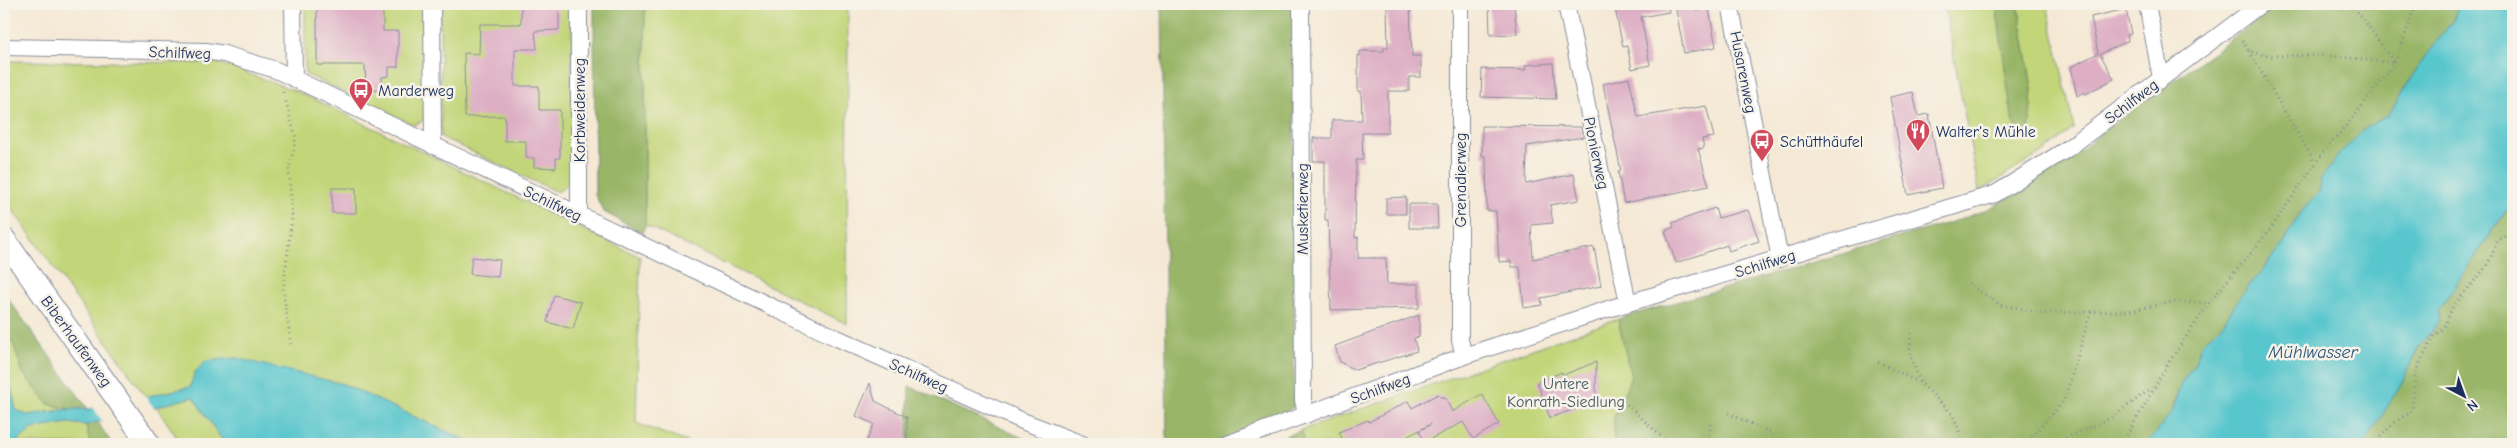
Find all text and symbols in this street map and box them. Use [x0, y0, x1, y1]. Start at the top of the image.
street label: Husarenweg [1726, 30, 1760, 115]
street label: Schilfweg [148, 43, 212, 63]
street label: Korbweidenweg [571, 58, 589, 162]
street label: Schilfweg [2101, 76, 2162, 128]
bus stop icon: Marderweg [348, 77, 374, 111]
place label: Marderweg [378, 82, 454, 100]
street label: Pionierweg [1580, 115, 1612, 191]
restaurant icon: Walter's Mühle [1905, 118, 1931, 152]
place label: Walter's Mühle [1936, 123, 2036, 141]
bus stop icon: Schütthäufel [1749, 128, 1775, 162]
street label: Grenadierweg [1452, 133, 1470, 227]
place label: Schütthäufel [1780, 133, 1863, 151]
street label: Musketierweg [1294, 163, 1312, 255]
street label: Schilfweg [521, 182, 585, 226]
street label: Schilfweg [1733, 246, 1798, 282]
street label: Biberhaufenweg [37, 292, 115, 391]
water label: Mühlwasser [2267, 342, 2358, 363]
street label: Schilfweg [886, 355, 951, 397]
street label: Schilfweg [1348, 370, 1413, 408]
north arrow [2440, 370, 2490, 420]
park label: Untere Konrath-Siedlung [1507, 375, 1625, 411]
text: N [2463, 396, 2481, 415]

